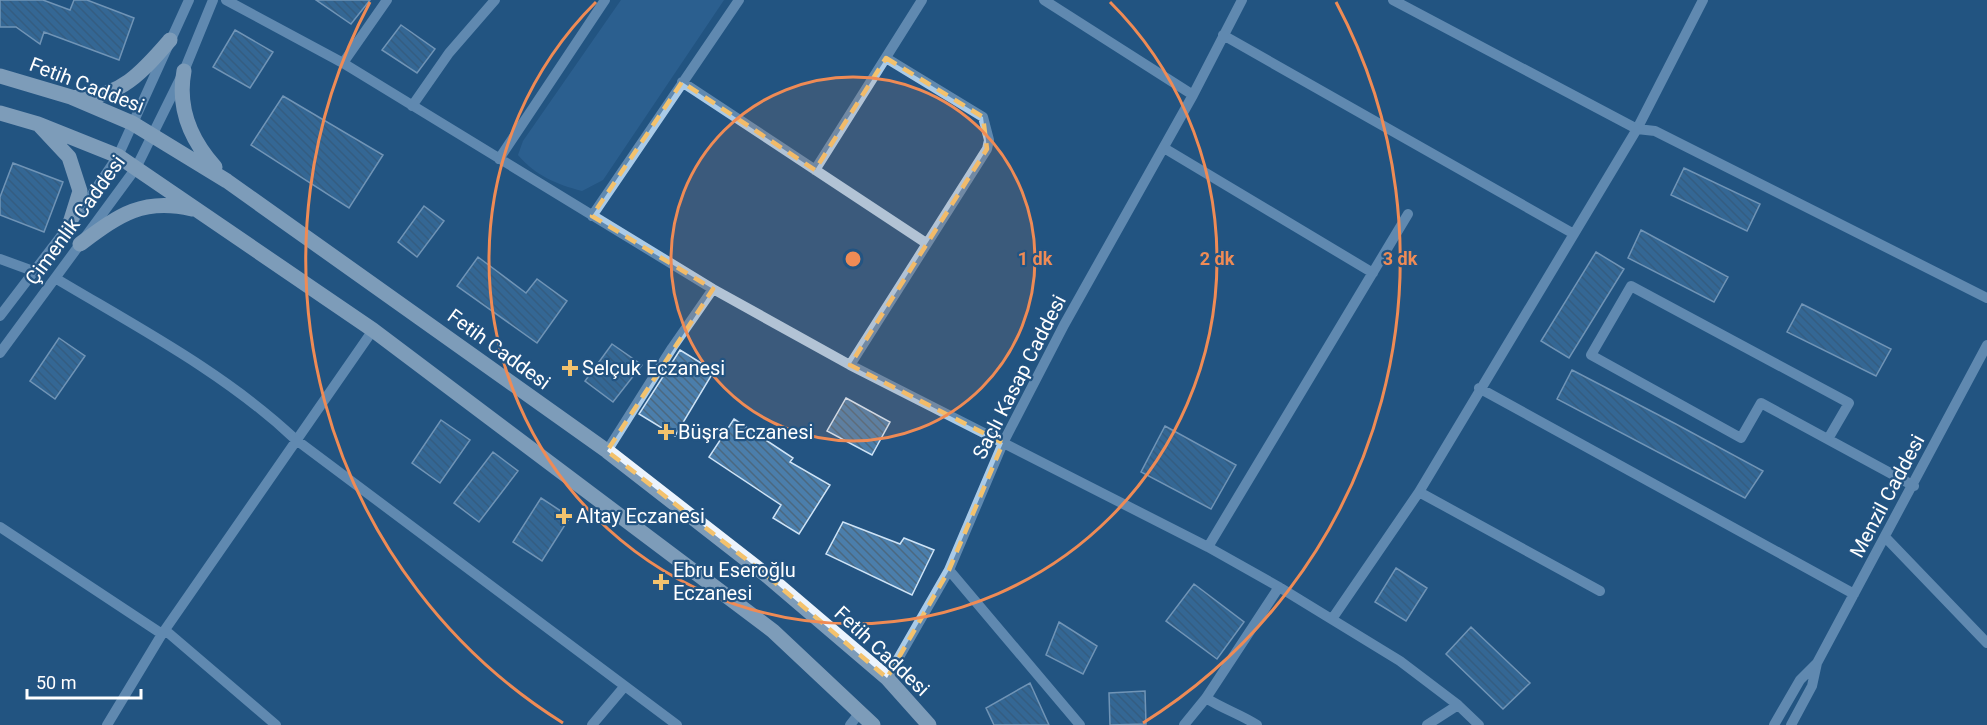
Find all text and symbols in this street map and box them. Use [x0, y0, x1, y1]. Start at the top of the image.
street label: Fetih Caddesi [26, 52, 148, 118]
street label: Çimenlik Caddesi [20, 151, 130, 289]
text: 1 dk [1018, 248, 1053, 269]
text: 2 dk [1200, 248, 1235, 269]
text: 3 dk [1383, 248, 1418, 269]
centre of rings [843, 249, 863, 269]
street label: Saçlı Kasap Caddesi [967, 291, 1071, 463]
street label: Fetih Caddesi [443, 304, 555, 394]
place label: Selçuk Eczanesi [582, 356, 725, 380]
marker: Selçuk Eczanesi [563, 361, 577, 375]
place label: Büşra Eczanesi [678, 420, 813, 444]
marker: Büşra Eczanesi [659, 425, 673, 439]
street label: Menzil Caddesi [1844, 430, 1930, 562]
place label: Altay Eczanesi [576, 504, 705, 528]
marker: Altay Eczanesi [557, 509, 571, 523]
place label: Ebru Eseroğlu Eczanesi [673, 558, 796, 605]
marker: Ebru Eseroğlu Eczanesi [654, 575, 668, 589]
street label: Fetih Caddesi [830, 601, 934, 701]
scale bar [27, 662, 141, 700]
text: 50 m [36, 672, 76, 693]

